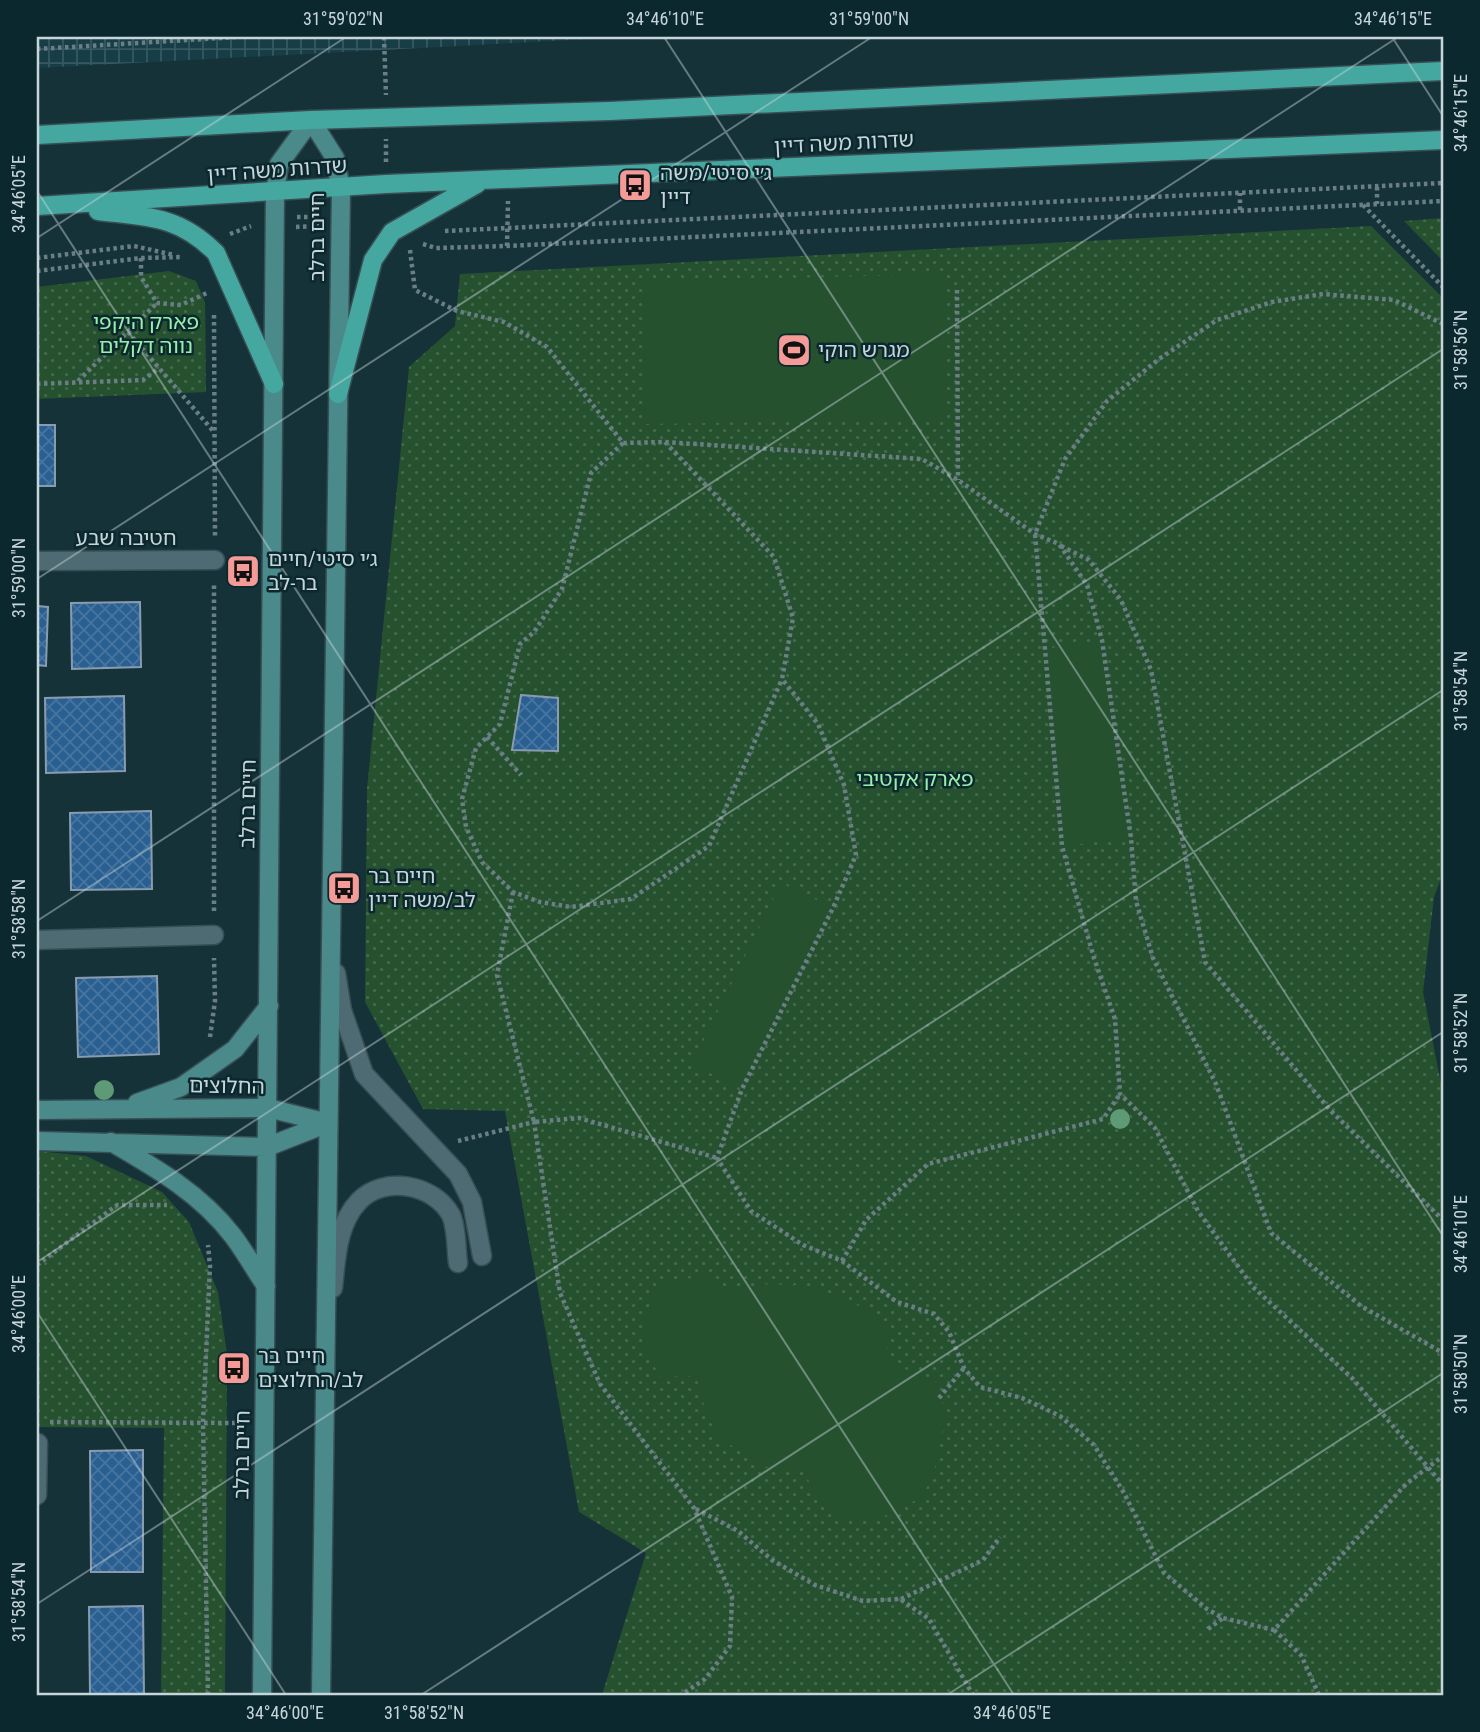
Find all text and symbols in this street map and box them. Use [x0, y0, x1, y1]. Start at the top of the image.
text: 31°59'02"N [303, 8, 383, 29]
text: 34°46'10"E [626, 8, 704, 29]
text: 31°59'00"N [829, 8, 909, 29]
text: 34°46'15"E [1354, 8, 1432, 29]
text: 34°46'15"E [1450, 74, 1471, 152]
street label: שדרות משה דיין [773, 127, 915, 159]
street label: שדרות משה דיין [206, 153, 348, 187]
text: 34°46'05"E [8, 155, 29, 233]
place label: ג׳י סיטי/משה דיין [660, 161, 772, 209]
bus stop icon: ג׳י סיטי/משה דיין [616, 166, 654, 204]
street label: חיים ברלב [305, 192, 329, 282]
park label: פארק היקפי נווה דקלים [93, 310, 199, 358]
text: 31°58'56"N [1450, 310, 1471, 390]
sports icon: מגרש הוקי [775, 331, 813, 369]
place label: מגרש הוקי [818, 338, 910, 362]
street label: חטיבה שבע [75, 526, 177, 550]
text: 31°59'00"N [8, 538, 29, 618]
place label: ג׳י סיטי/חיים בר-לב [268, 547, 378, 595]
bus stop icon: ג׳י סיטי/חיים בר-לב [224, 552, 262, 590]
text: 31°58'54"N [1450, 651, 1471, 731]
street label: חיים ברלב [235, 759, 261, 849]
park label: פארק אקטיבי [856, 767, 974, 791]
place label: חיים בר לב/משה דיין [368, 864, 476, 912]
bus stop icon: חיים בר לב/משה דיין [325, 869, 363, 907]
text: 31°58'58"N [8, 879, 29, 959]
text: 31°58'52"N [1450, 993, 1471, 1073]
street label: החלוצים [189, 1073, 265, 1099]
text: 34°46'10"E [1450, 1195, 1471, 1273]
text: 34°46'00"E [8, 1275, 29, 1353]
text: 31°58'50"N [1450, 1334, 1471, 1414]
place label: חיים בר לב/החלוצים [258, 1344, 364, 1392]
bus stop icon: חיים בר לב/החלוצים [215, 1349, 253, 1387]
street label: חיים ברלב [229, 1410, 255, 1500]
text: 31°58'54"N [8, 1562, 29, 1642]
text: 34°46'00"E [246, 1702, 324, 1723]
text: 31°58'52"N [384, 1702, 464, 1723]
text: 34°46'05"E [973, 1702, 1051, 1723]

